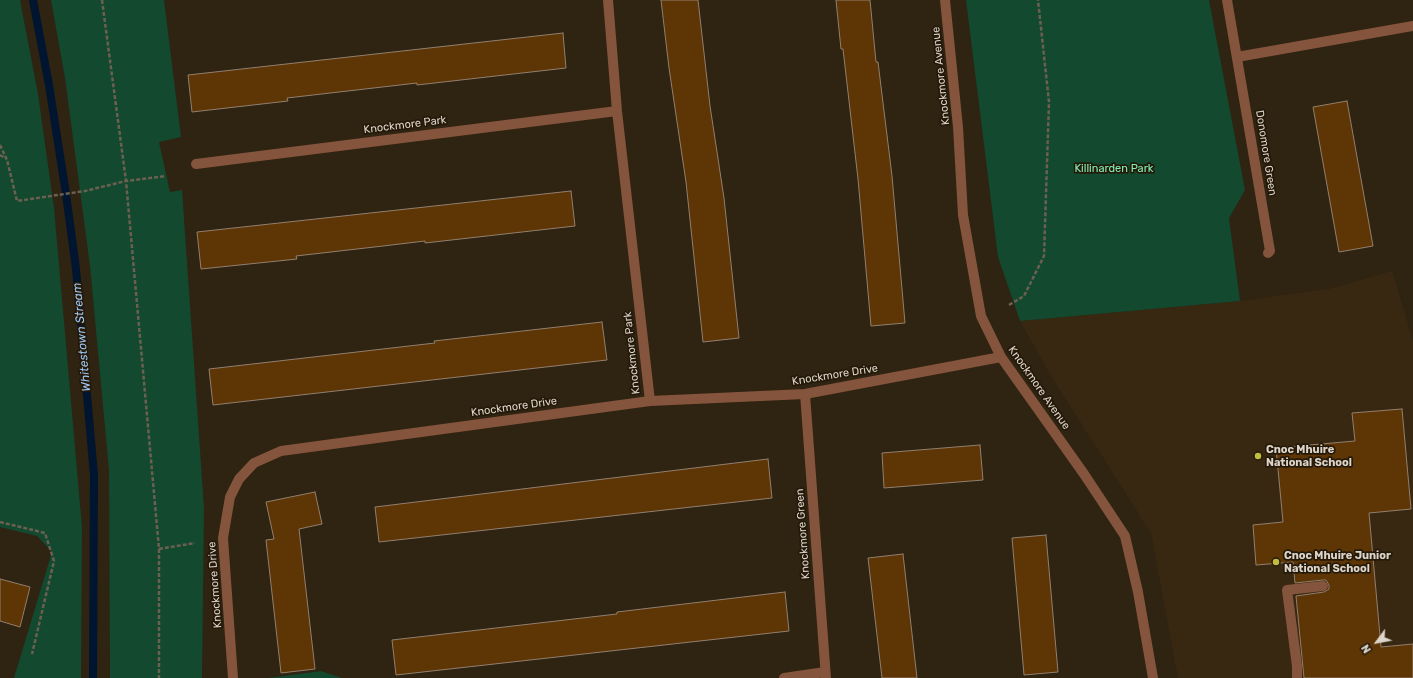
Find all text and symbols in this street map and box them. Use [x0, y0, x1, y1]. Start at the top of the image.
street label: Knockmore Avenue [929, 26, 953, 126]
street label: Donomore Green [1253, 109, 1279, 197]
street label: Knockmore Park [363, 113, 447, 137]
park label: Killinarden Park [1074, 162, 1154, 176]
water label: Whitestown Stream [70, 282, 94, 392]
street label: Knockmore Park [621, 311, 643, 395]
street label: Knockmore Avenue [1005, 344, 1073, 432]
street label: Knockmore Drive [791, 362, 879, 388]
street label: Knockmore Drive [470, 394, 558, 420]
place label: Cnoc Mhuire National School [1266, 443, 1352, 469]
marker: Cnoc Mhuire National School [1253, 451, 1263, 461]
street label: Knockmore Green [793, 488, 813, 580]
street label: Knockmore Drive [205, 541, 225, 629]
place label: Cnoc Mhuire Junior National School [1284, 549, 1391, 575]
marker: Cnoc Mhuire Junior National School [1271, 557, 1281, 567]
north arrow [1357, 622, 1397, 662]
text: N [1359, 642, 1374, 655]

